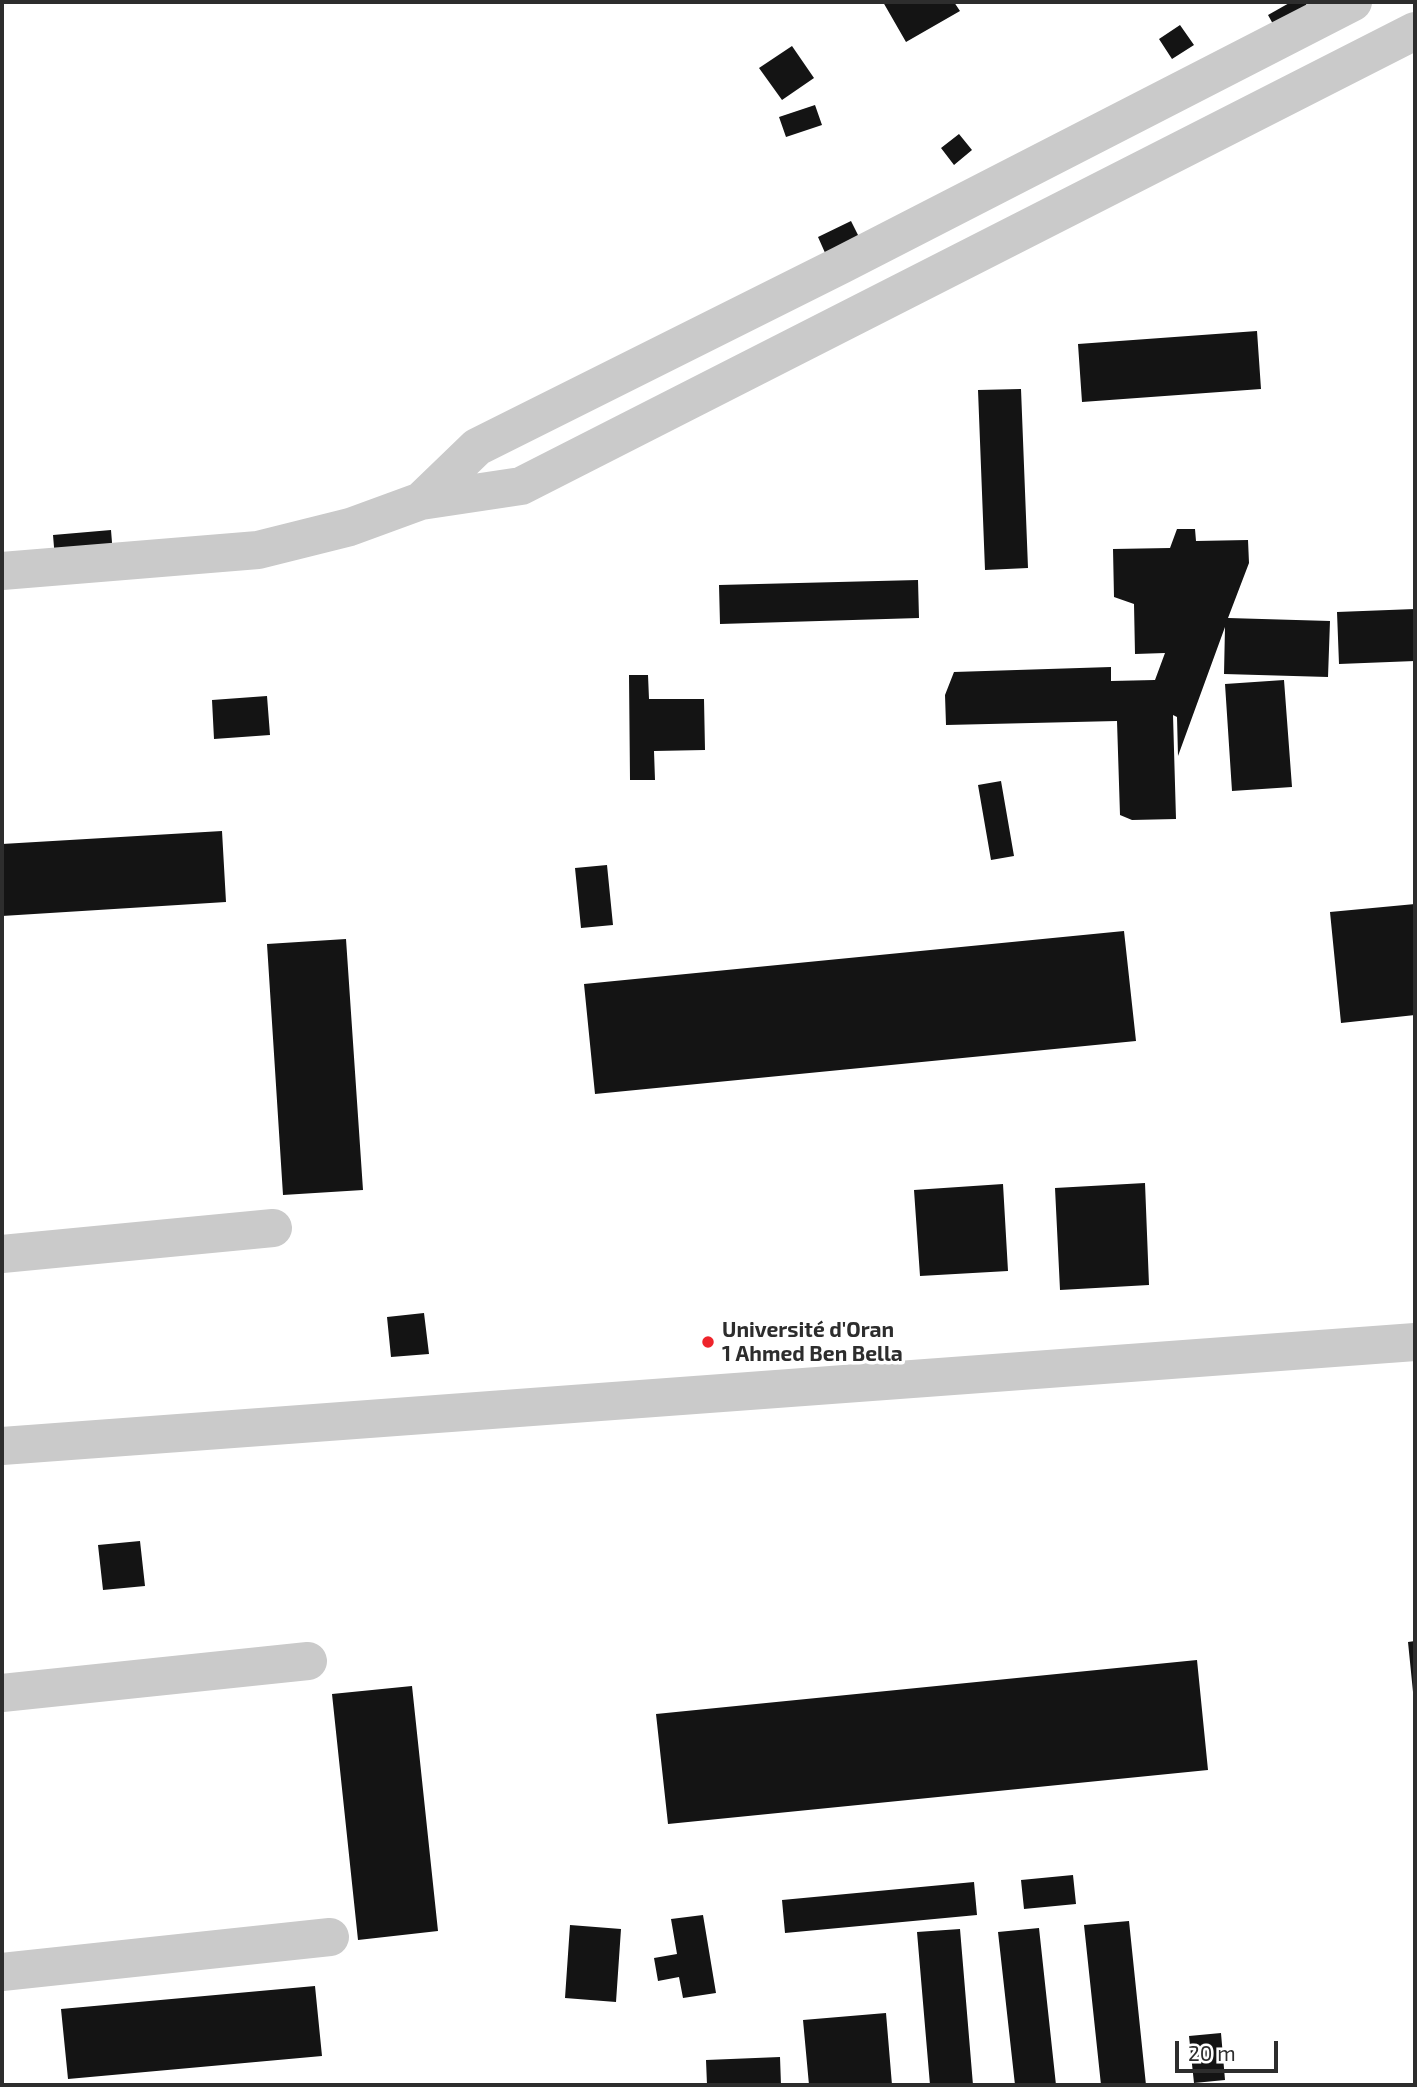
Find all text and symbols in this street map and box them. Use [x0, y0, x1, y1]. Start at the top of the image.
place label: Université d'Oran 1 Ahmed Ben Bella [722, 1317, 903, 1367]
marker: Université d'Oran 1 Ahmed Ben Bella [700, 1334, 716, 1350]
scale bar [1179, 2028, 1282, 2072]
text: 20 m [1188, 2040, 1236, 2065]

